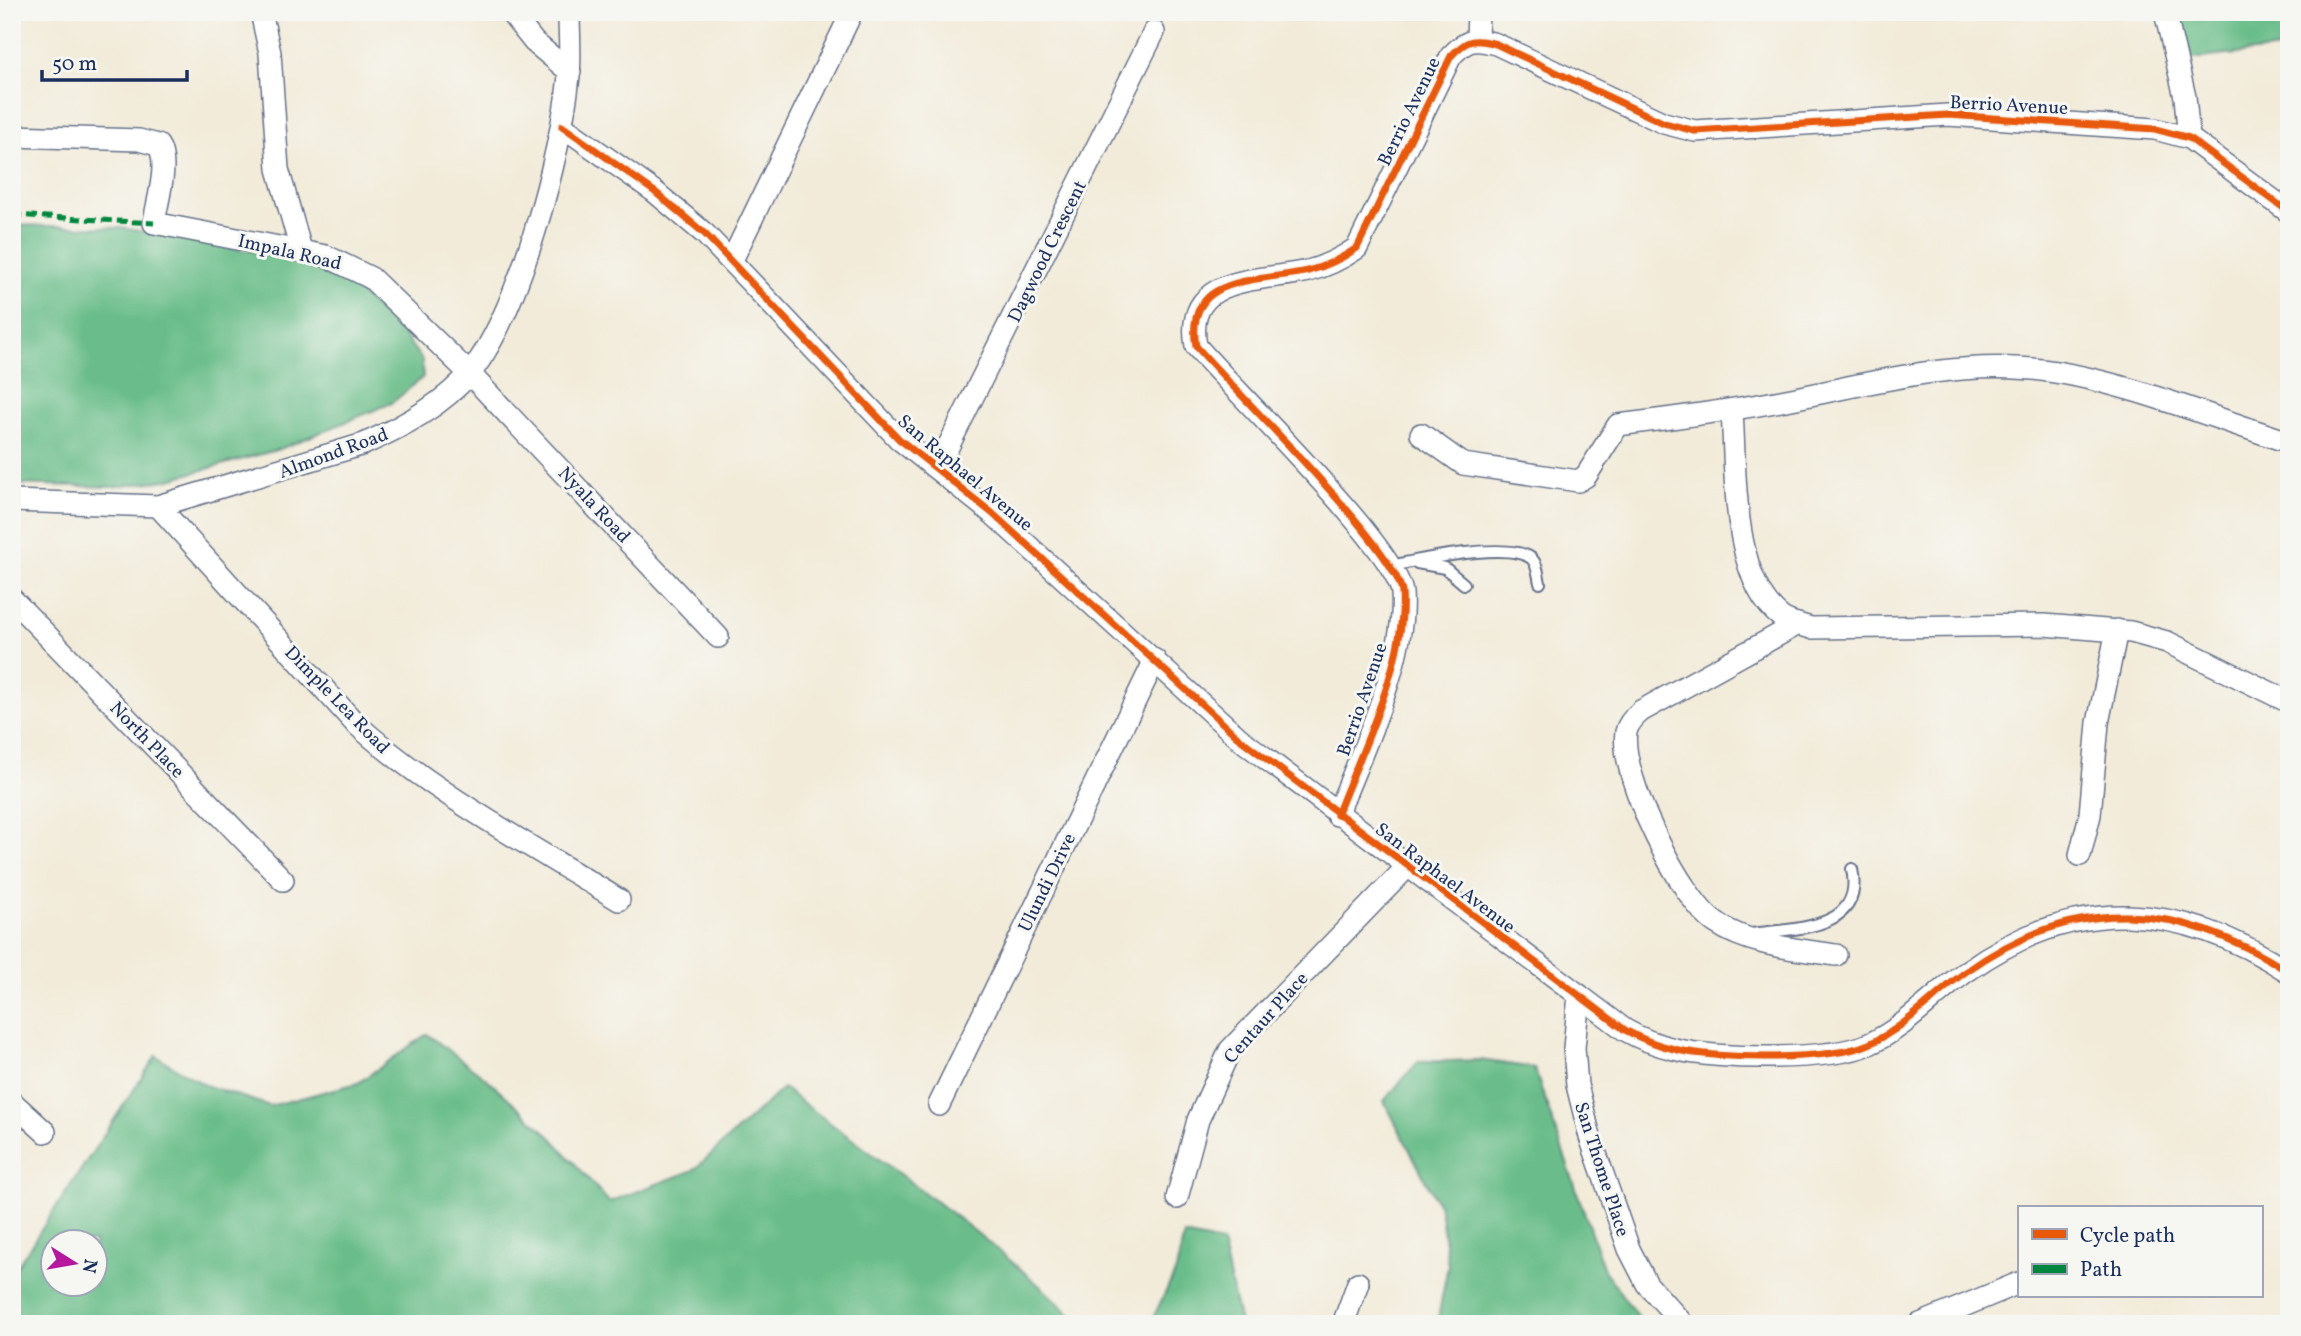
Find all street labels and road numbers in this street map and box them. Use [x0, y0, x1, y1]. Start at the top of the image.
street label: Berrio Avenue [1372, 53, 1447, 171]
street label: Berrio Avenue [1949, 90, 2069, 122]
street label: Dagwood Crescent [1002, 176, 1094, 327]
street label: Impala Road [235, 228, 344, 278]
street label: San Raphael Avenue [891, 409, 1038, 538]
street label: Almond Road [275, 422, 392, 486]
street label: Nyala Road [551, 462, 636, 549]
street label: Berrio Avenue [1331, 639, 1394, 760]
street label: Dimple Lea Road [278, 640, 395, 760]
street label: North Place [103, 696, 190, 785]
street label: San Raphael Avenue [1369, 817, 1520, 940]
street label: Ulundi Drive [1013, 829, 1083, 937]
street label: Centaur Place [1218, 967, 1315, 1070]
street label: San Thome Place [1567, 1099, 1635, 1240]

